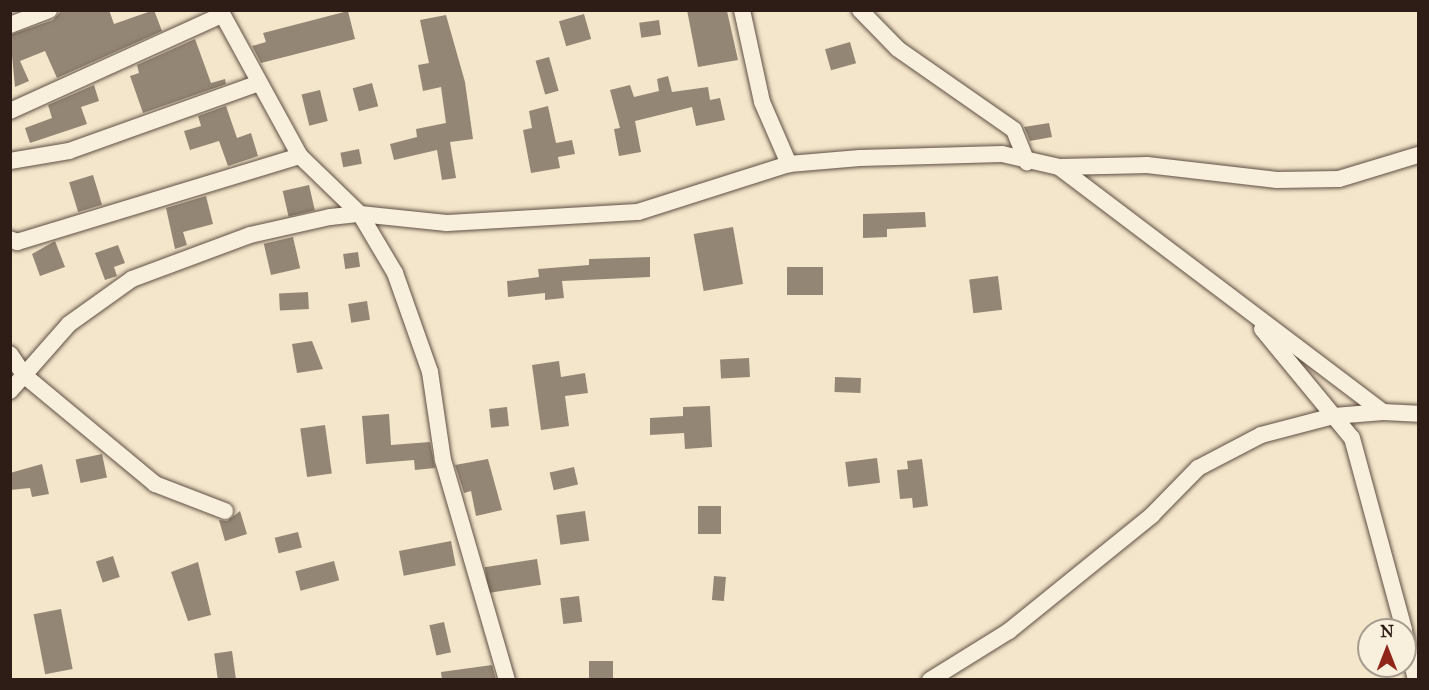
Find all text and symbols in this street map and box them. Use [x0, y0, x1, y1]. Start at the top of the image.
north arrow [1357, 618, 1417, 678]
text: N [1380, 622, 1394, 641]

